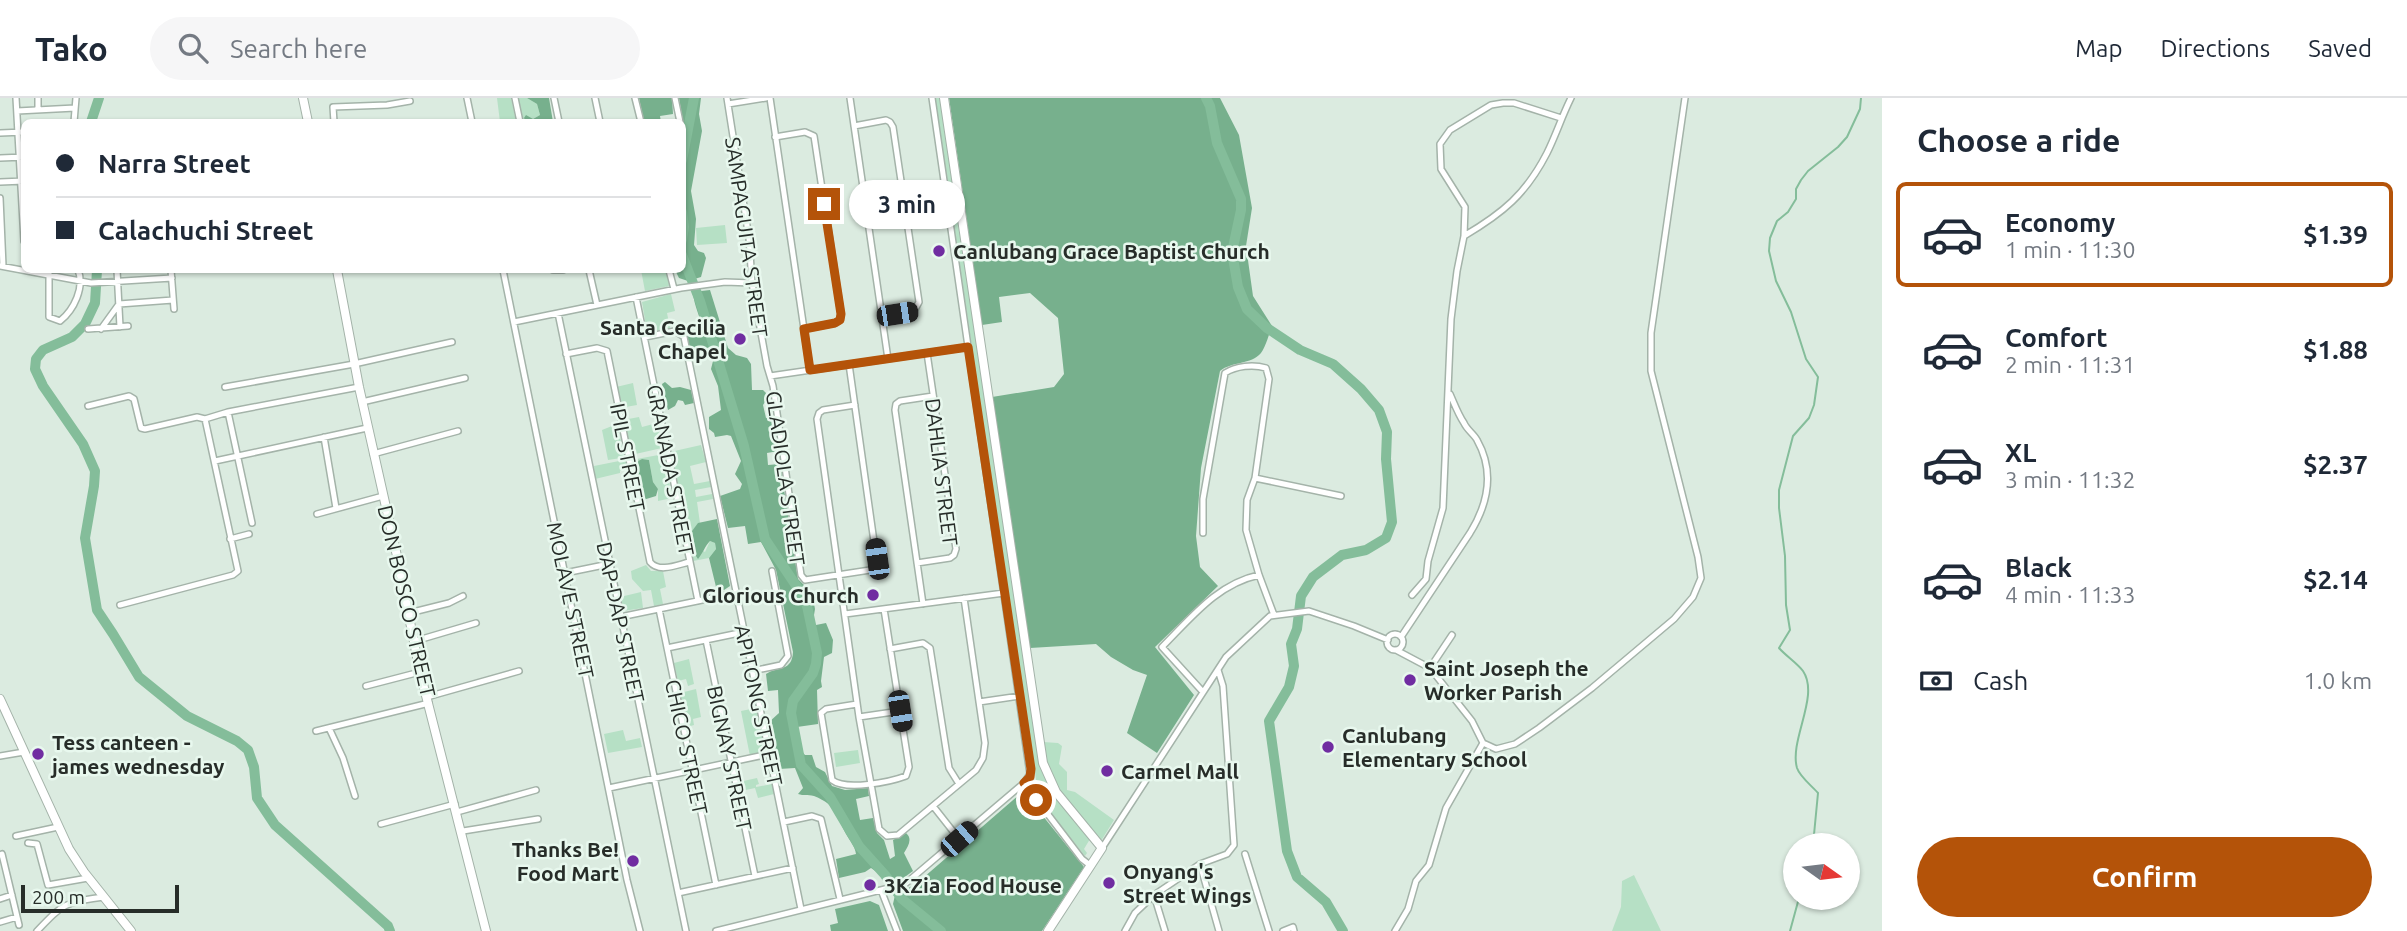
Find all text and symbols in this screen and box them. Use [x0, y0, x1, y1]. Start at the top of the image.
search box [150, 17, 640, 80]
icon: search [174, 29, 212, 67]
text: Tako [35, 30, 108, 67]
text: Search here [230, 34, 367, 63]
text: Map [2075, 35, 2122, 62]
text: Directions [2160, 35, 2270, 62]
text: Saved [2308, 35, 2372, 62]
text: Choose a ride [1917, 122, 2120, 158]
street label: SAMPAGUITA STREET [721, 135, 773, 339]
text: Narra Street [98, 149, 251, 178]
callout: 3 min [848, 180, 964, 228]
route end [808, 188, 840, 220]
text: 3 min [878, 192, 936, 217]
icon: car [1921, 203, 1984, 266]
text: Economy [2005, 208, 2115, 237]
text: Calachuchi Street [98, 216, 313, 245]
text: $1.39 [2303, 220, 2368, 249]
text: 1 min · 11:30 [2005, 237, 2136, 262]
place label: Canlubang Grace Baptist Church [953, 239, 1270, 263]
marker: Canlubang Grace Baptist Church [931, 243, 947, 259]
car [875, 300, 920, 328]
place label: Santa Cecilia Chapel [600, 315, 726, 363]
icon: car [1921, 318, 1984, 381]
text: Comfort [2005, 323, 2108, 352]
marker: Santa Cecilia Chapel [732, 331, 748, 347]
text: $1.88 [2303, 335, 2368, 364]
text: 2 min · 11:31 [2005, 352, 2136, 377]
street label: GRANADA STREET [643, 382, 699, 558]
street label: GLADIOLA STREET [762, 389, 810, 567]
street label: DAHLIA STREET [921, 397, 963, 547]
street label: IPIL STREET [606, 401, 650, 513]
icon: car [1921, 433, 1984, 496]
text: XL [2005, 438, 2036, 467]
text: $2.37 [2303, 450, 2368, 479]
text: 3 min · 11:32 [2005, 467, 2136, 492]
street label: DON BOSCO STREET [373, 503, 441, 700]
street label: MOLAVE STREET [543, 520, 599, 681]
car [864, 537, 891, 581]
street label: DAP-DAP STREET [592, 540, 650, 705]
icon: car [1921, 548, 1984, 611]
text: Black [2005, 553, 2072, 582]
text: $2.14 [2303, 565, 2368, 594]
text: 4 min · 11:33 [2005, 582, 2136, 607]
place label: Glorious Church [702, 583, 859, 607]
marker: Glorious Church [865, 587, 881, 603]
street label: APITONG STREET [730, 622, 788, 788]
place label: Saint Joseph the Worker Parish [1424, 656, 1589, 704]
icon: cash [1917, 662, 1955, 700]
text: Cash [1973, 666, 2028, 695]
text: 1.0 km [2304, 668, 2372, 693]
marker: Saint Joseph the Worker Parish [1402, 672, 1418, 688]
street label: CHICO STREET [661, 677, 713, 817]
street label: BIGNAY STREET [703, 683, 757, 833]
car [887, 689, 914, 733]
place label: Canlubang Elementary School [1342, 723, 1527, 771]
place label: Tess canteen - james wednesday [50, 730, 224, 778]
marker: Canlubang Elementary School [1320, 739, 1336, 755]
marker: Tess canteen - james wednesday [30, 746, 46, 762]
place label: Carmel Mall [1121, 759, 1239, 783]
marker: Carmel Mall [1099, 763, 1115, 779]
route start [1020, 784, 1052, 816]
car [937, 817, 982, 861]
north arrow [1783, 833, 1860, 910]
map controls [1783, 833, 1860, 910]
place label: Thanks Be! Food Mart [512, 837, 619, 885]
button: Confirm [1917, 837, 2372, 917]
marker: Thanks Be! Food Mart [625, 853, 641, 869]
place label: Onyang's Street Wings [1123, 859, 1252, 907]
place label: 3KZia Food House [884, 873, 1062, 897]
marker: Onyang's Street Wings [1101, 875, 1117, 891]
marker: 3KZia Food House [862, 877, 878, 893]
scale bar [21, 882, 178, 914]
text: 200 m [32, 886, 85, 908]

